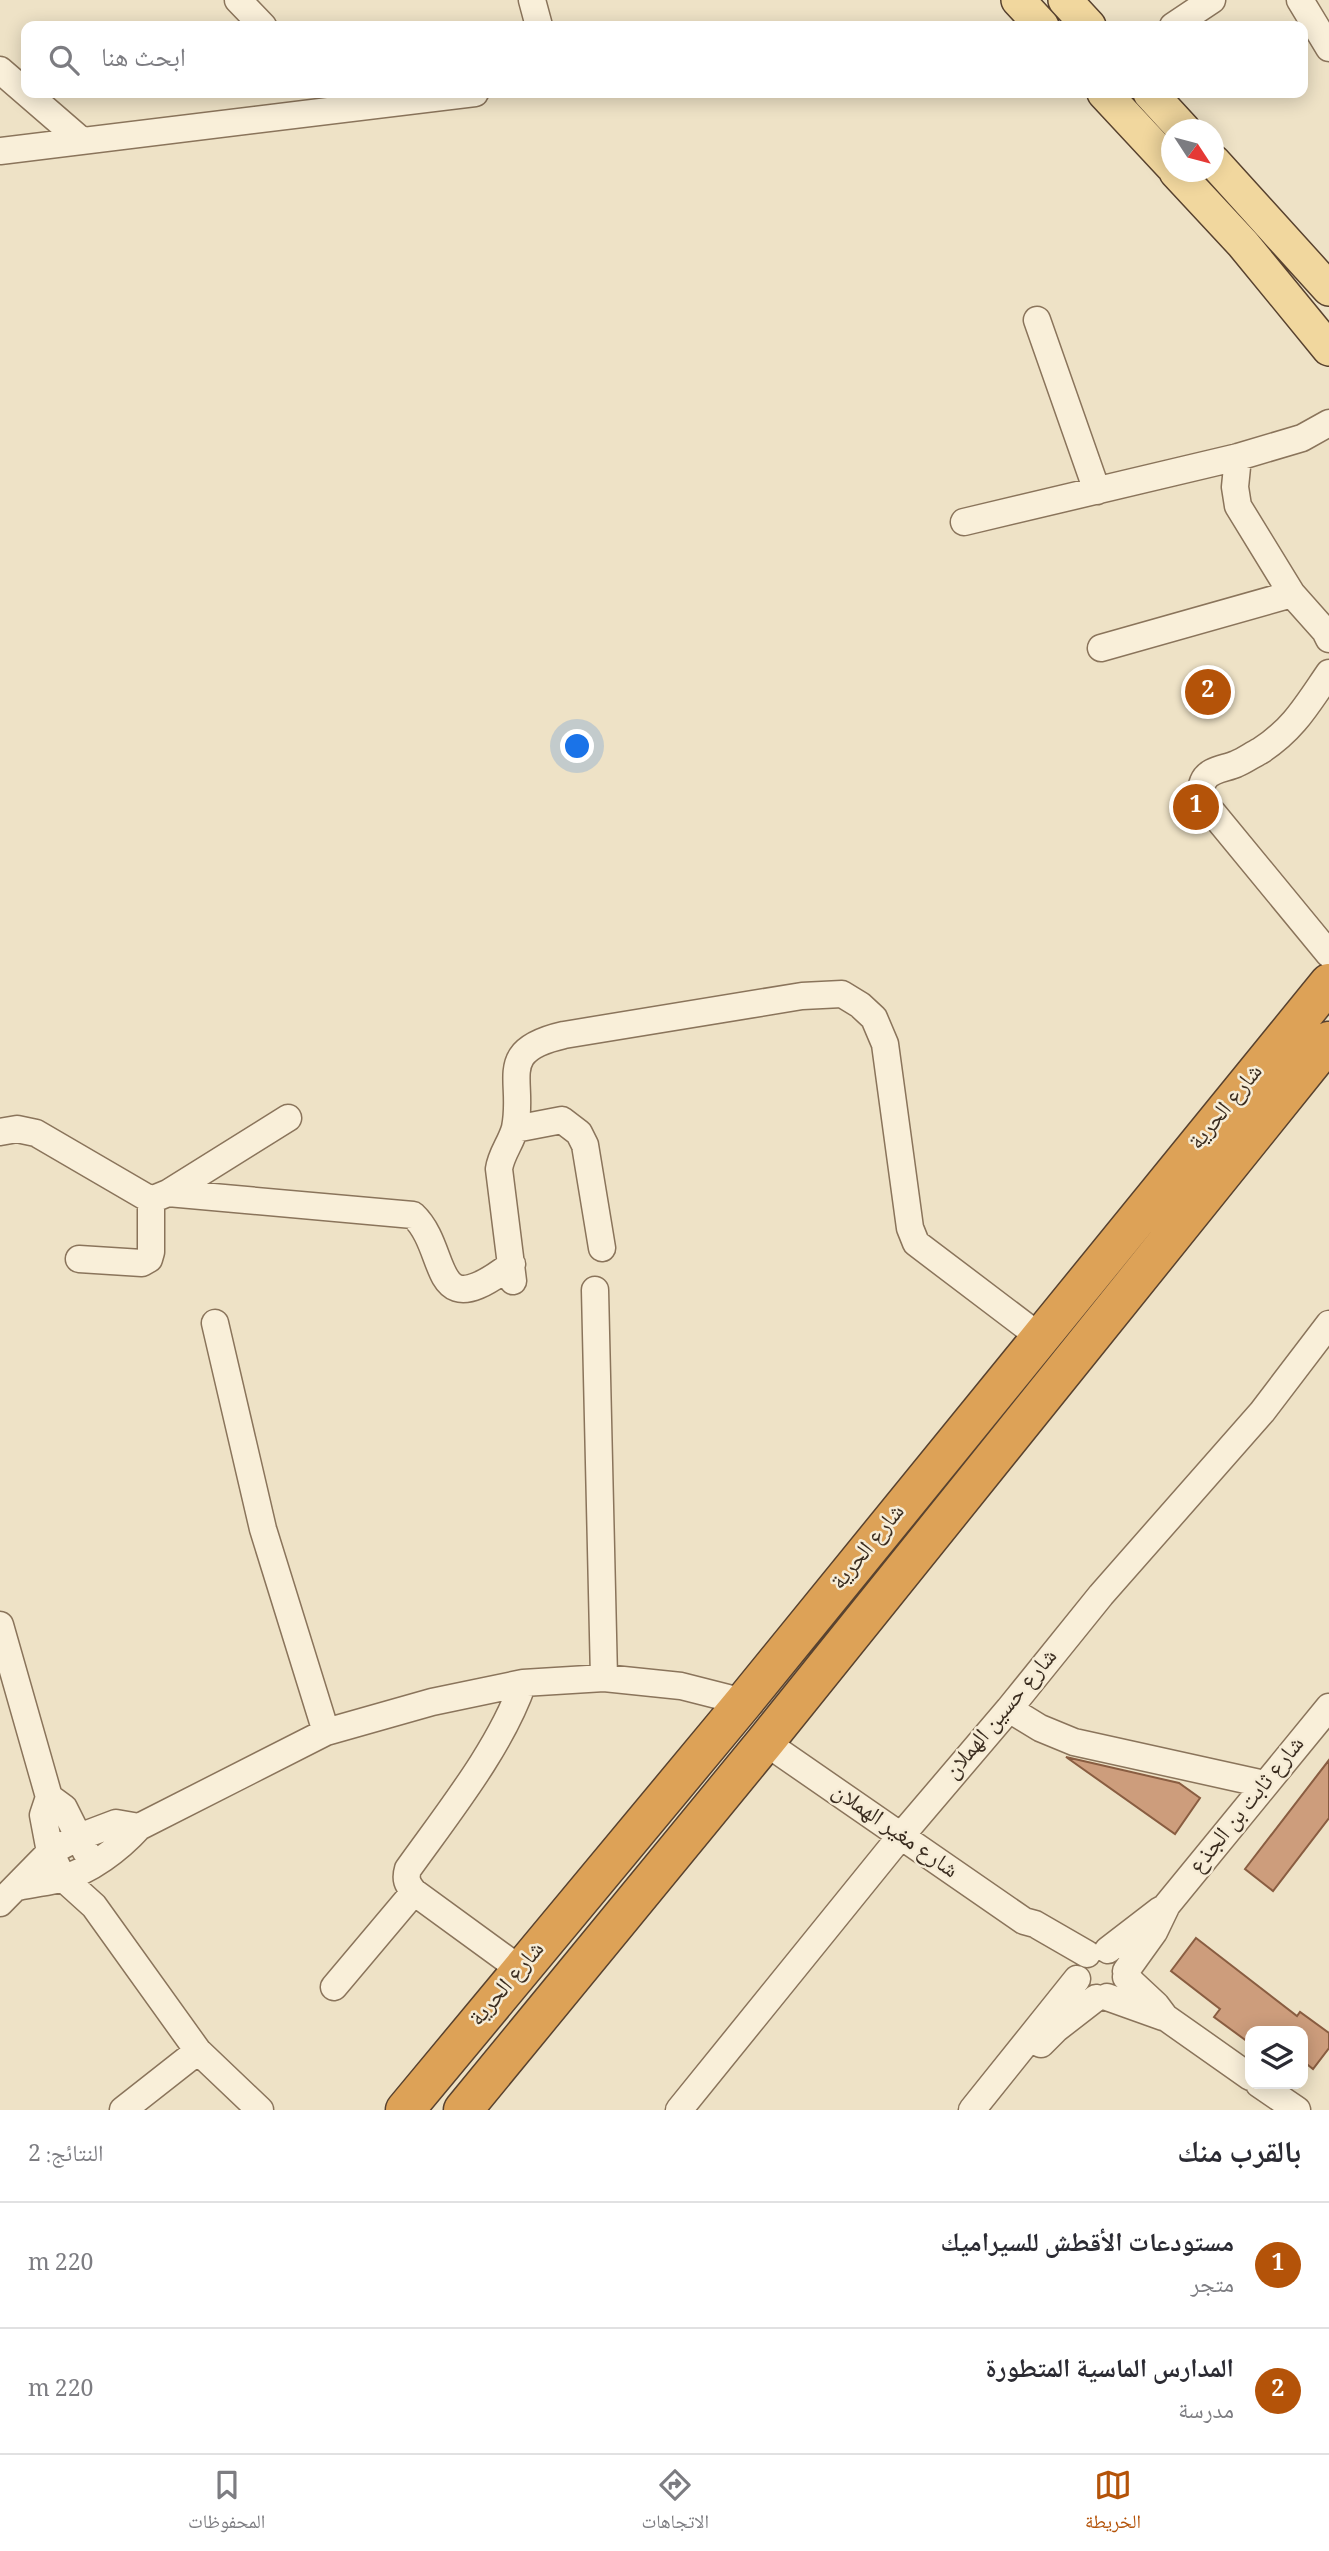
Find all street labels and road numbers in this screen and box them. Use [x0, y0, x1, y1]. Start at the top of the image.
street label: شارع الحرية [1179, 1056, 1275, 1160]
street label: شارع الحرية [821, 1496, 917, 1600]
street label: شارع حسين الهملان [935, 1640, 1069, 1790]
street label: شارع ثابت بن الجذع [1180, 1728, 1316, 1884]
street label: شارع مغير الهملان [822, 1773, 966, 1891]
street label: شارع الحرية [460, 1933, 556, 2037]

